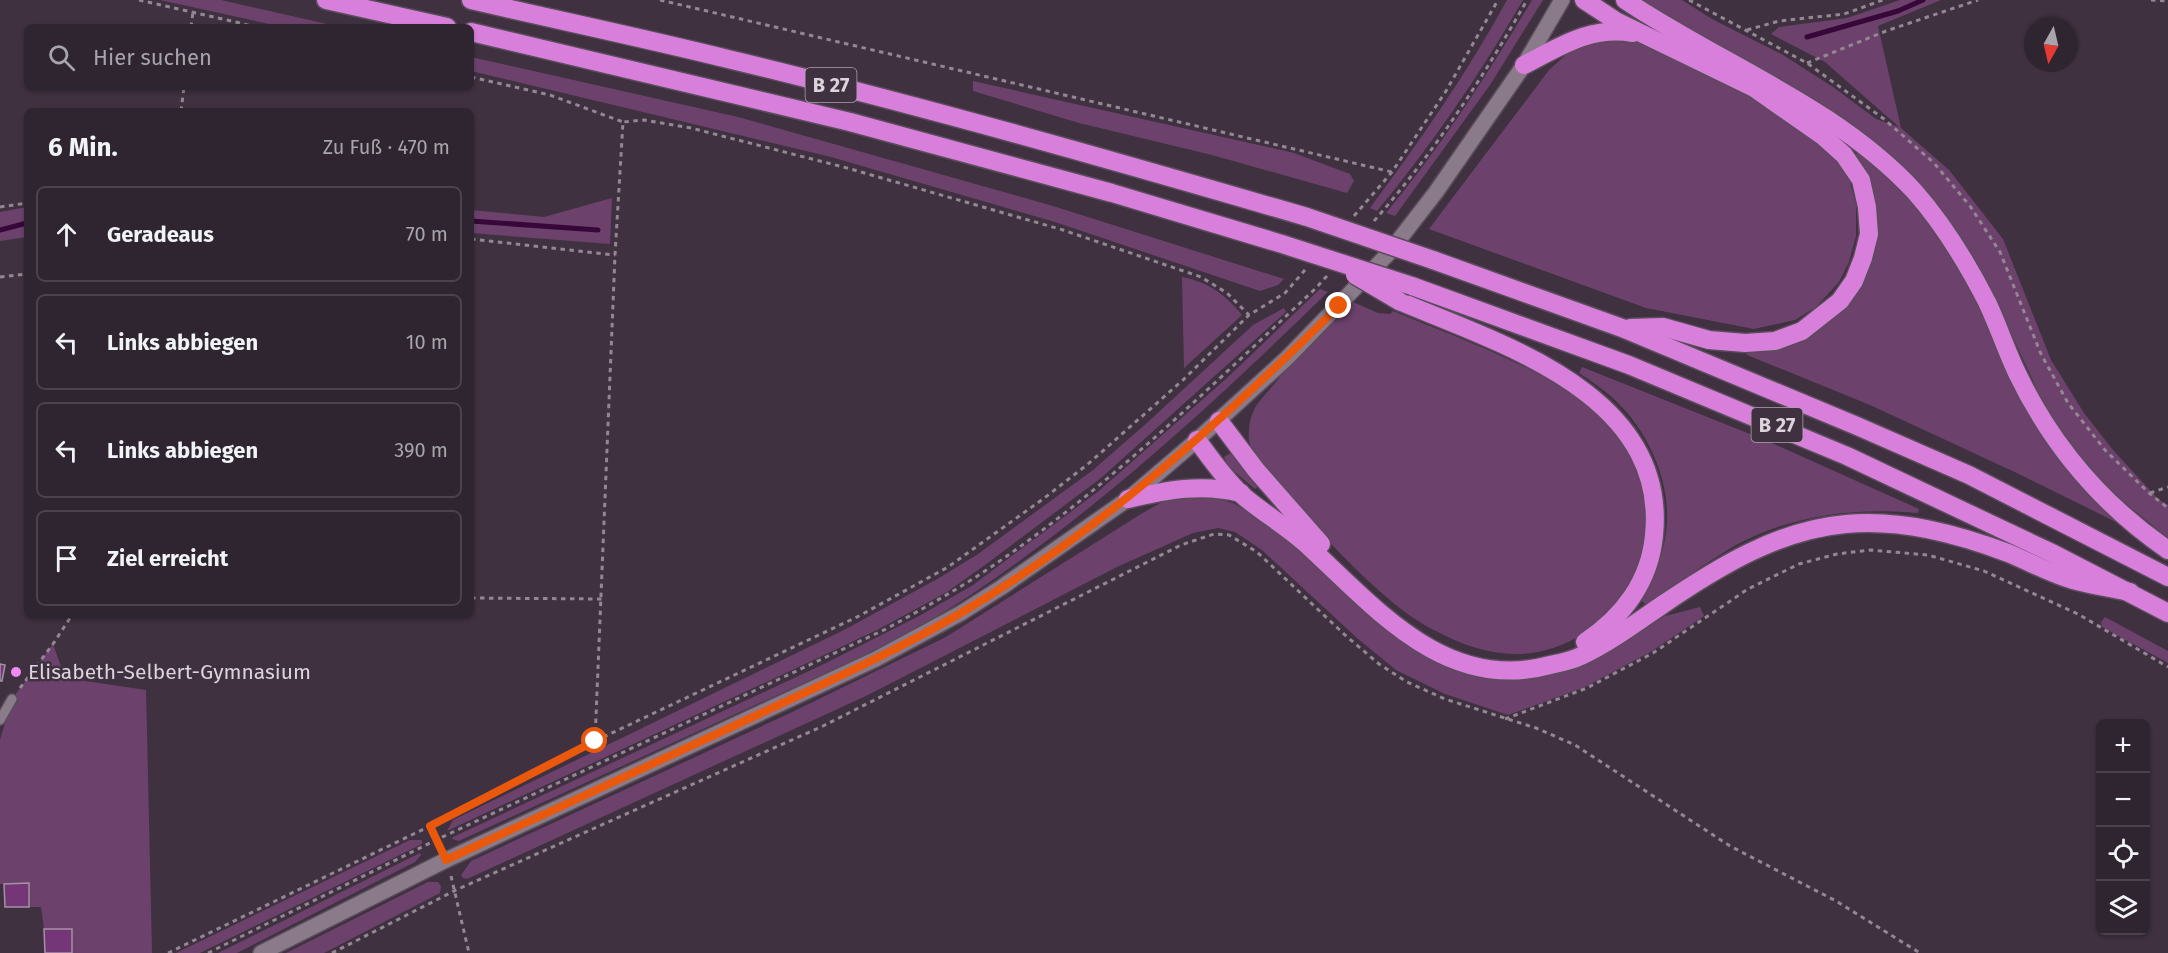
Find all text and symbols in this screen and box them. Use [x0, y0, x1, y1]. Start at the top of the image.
north arrow [2024, 18, 2078, 72]
search box [24, 24, 474, 90]
icon: search [45, 41, 78, 74]
text: Hier suchen [93, 44, 212, 71]
road number: B 27 [806, 68, 856, 102]
text: 6 Min. [48, 132, 118, 163]
text: Zu Fuß · 470 m [323, 135, 450, 159]
icon: ahead [50, 218, 83, 251]
text: Geradeaus [107, 221, 214, 248]
text: 70 m [406, 222, 448, 246]
route end [1325, 292, 1351, 318]
icon: left [50, 326, 83, 359]
text: Links abbiegen [107, 329, 258, 356]
text: 10 m [406, 330, 448, 354]
road number: B 27 [1752, 408, 1802, 442]
icon: left [50, 434, 83, 467]
text: Links abbiegen [107, 437, 258, 464]
text: 390 m [394, 438, 448, 462]
icon: arrive [50, 542, 83, 575]
text: Ziel erreicht [107, 545, 228, 572]
place label: Elisabeth-Selbert-Gymnasium [28, 659, 311, 685]
marker: Elisabeth-Selbert-Gymnasium [9, 665, 23, 679]
map controls [2096, 719, 2150, 935]
button: + [2096, 719, 2150, 773]
route start [581, 727, 607, 753]
button: − [2096, 773, 2150, 827]
button: locate [2096, 827, 2150, 881]
button: layers [2096, 881, 2150, 935]

